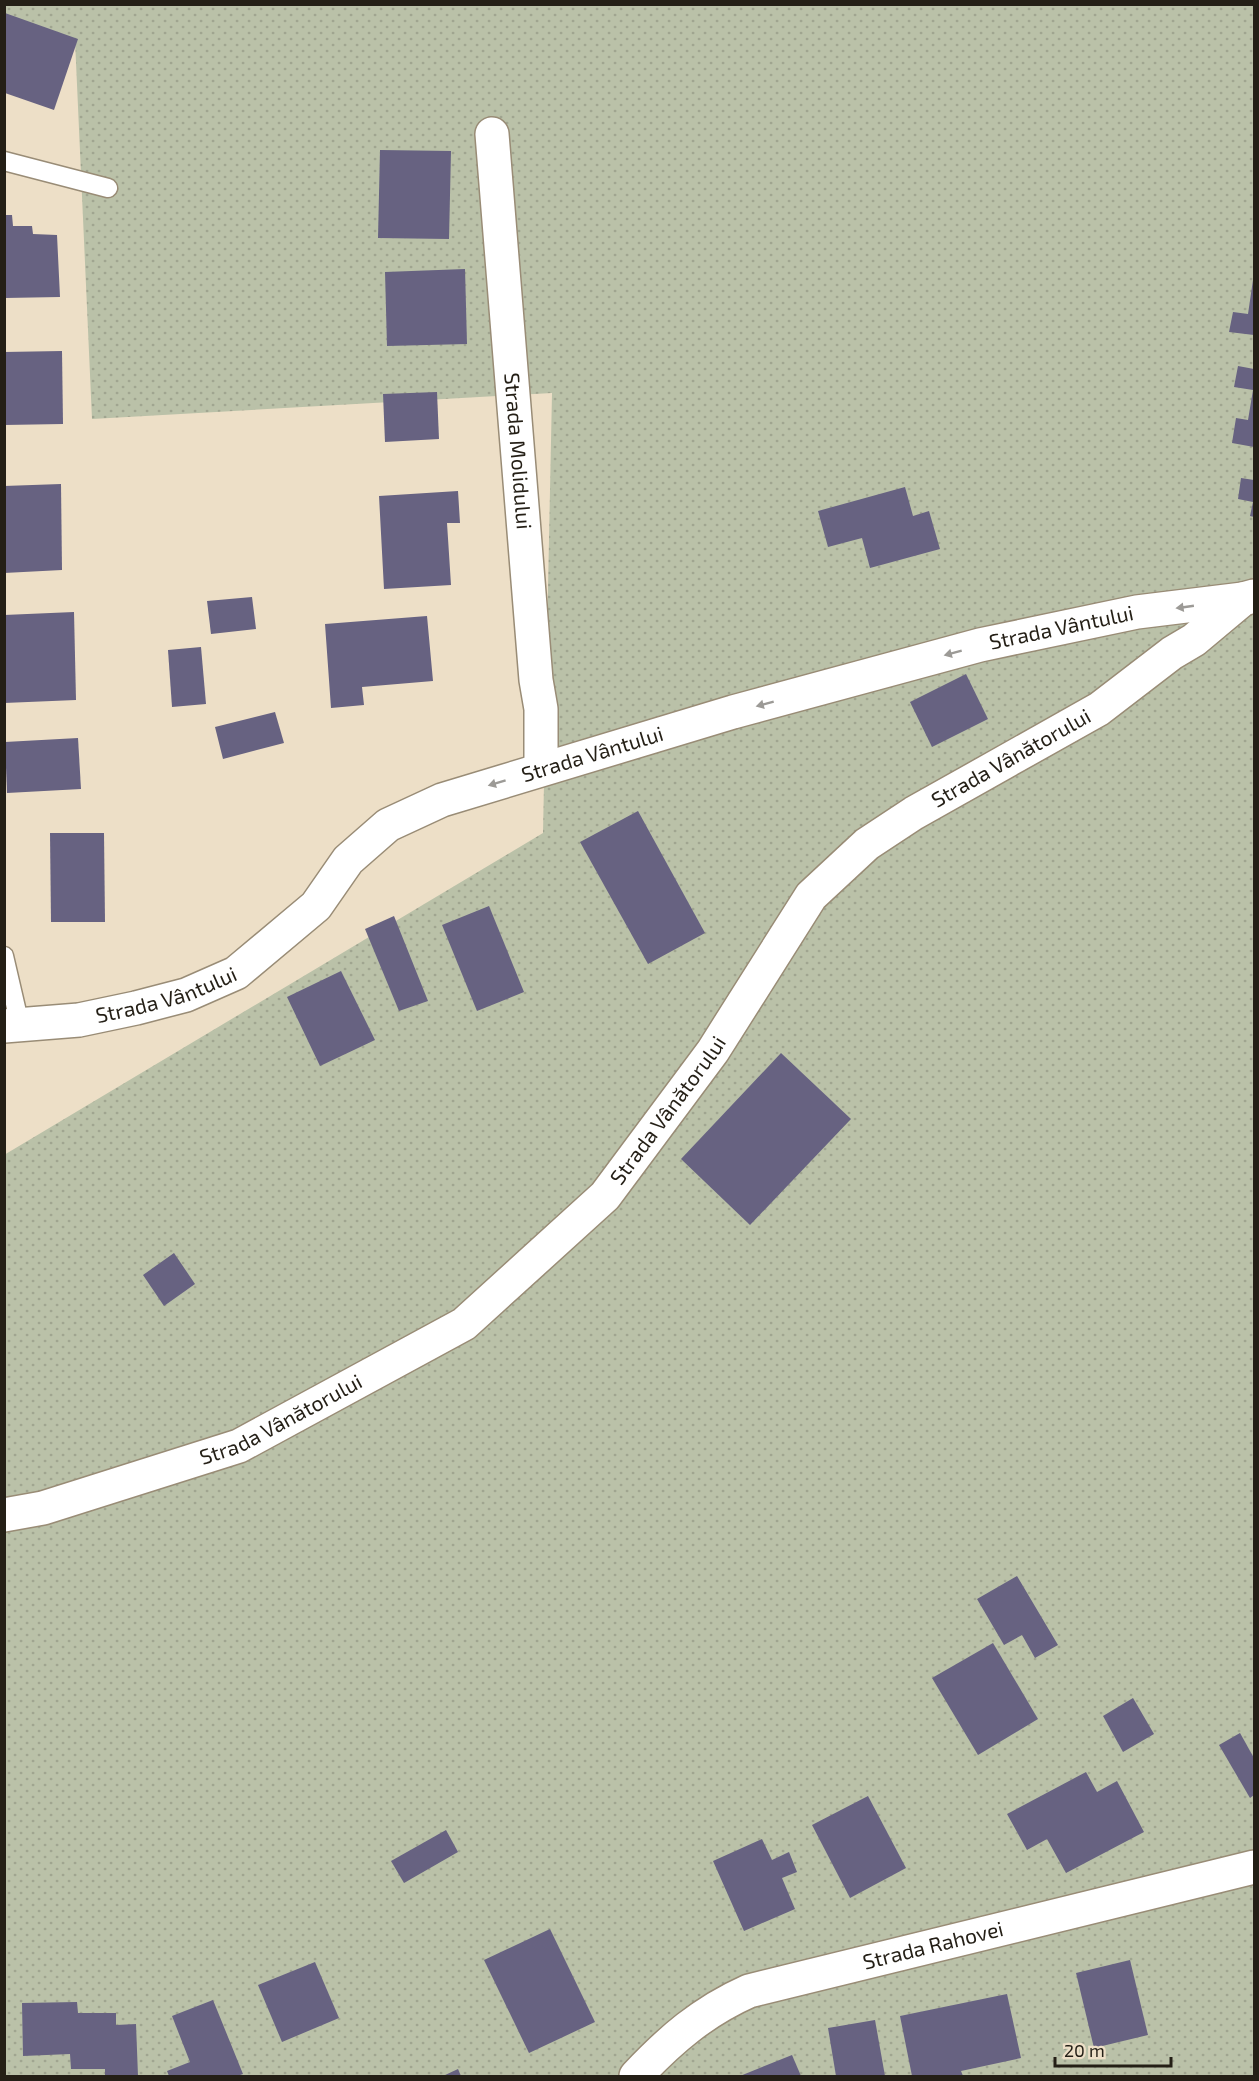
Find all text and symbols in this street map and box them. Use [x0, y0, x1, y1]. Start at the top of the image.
street label: Strada Molidului [500, 372, 538, 530]
street label: Strada Vântului [987, 599, 1136, 654]
one-way arrow [1175, 602, 1194, 612]
one-way arrow [944, 649, 962, 658]
one-way arrow [755, 700, 773, 709]
street label: Strada Vânătorului [926, 702, 1094, 812]
street label: Strada Vântului [518, 720, 666, 786]
one-way arrow [488, 778, 506, 788]
street label: Strada Vântului [93, 960, 240, 1027]
street label: Strada Vânătorului [604, 1031, 730, 1189]
street label: Strada Vânătorului [196, 1368, 366, 1469]
street label: Strada Rahovei [860, 1915, 1006, 1974]
scale bar [1055, 2030, 1170, 2068]
text: 20 m [1064, 2039, 1105, 2061]

